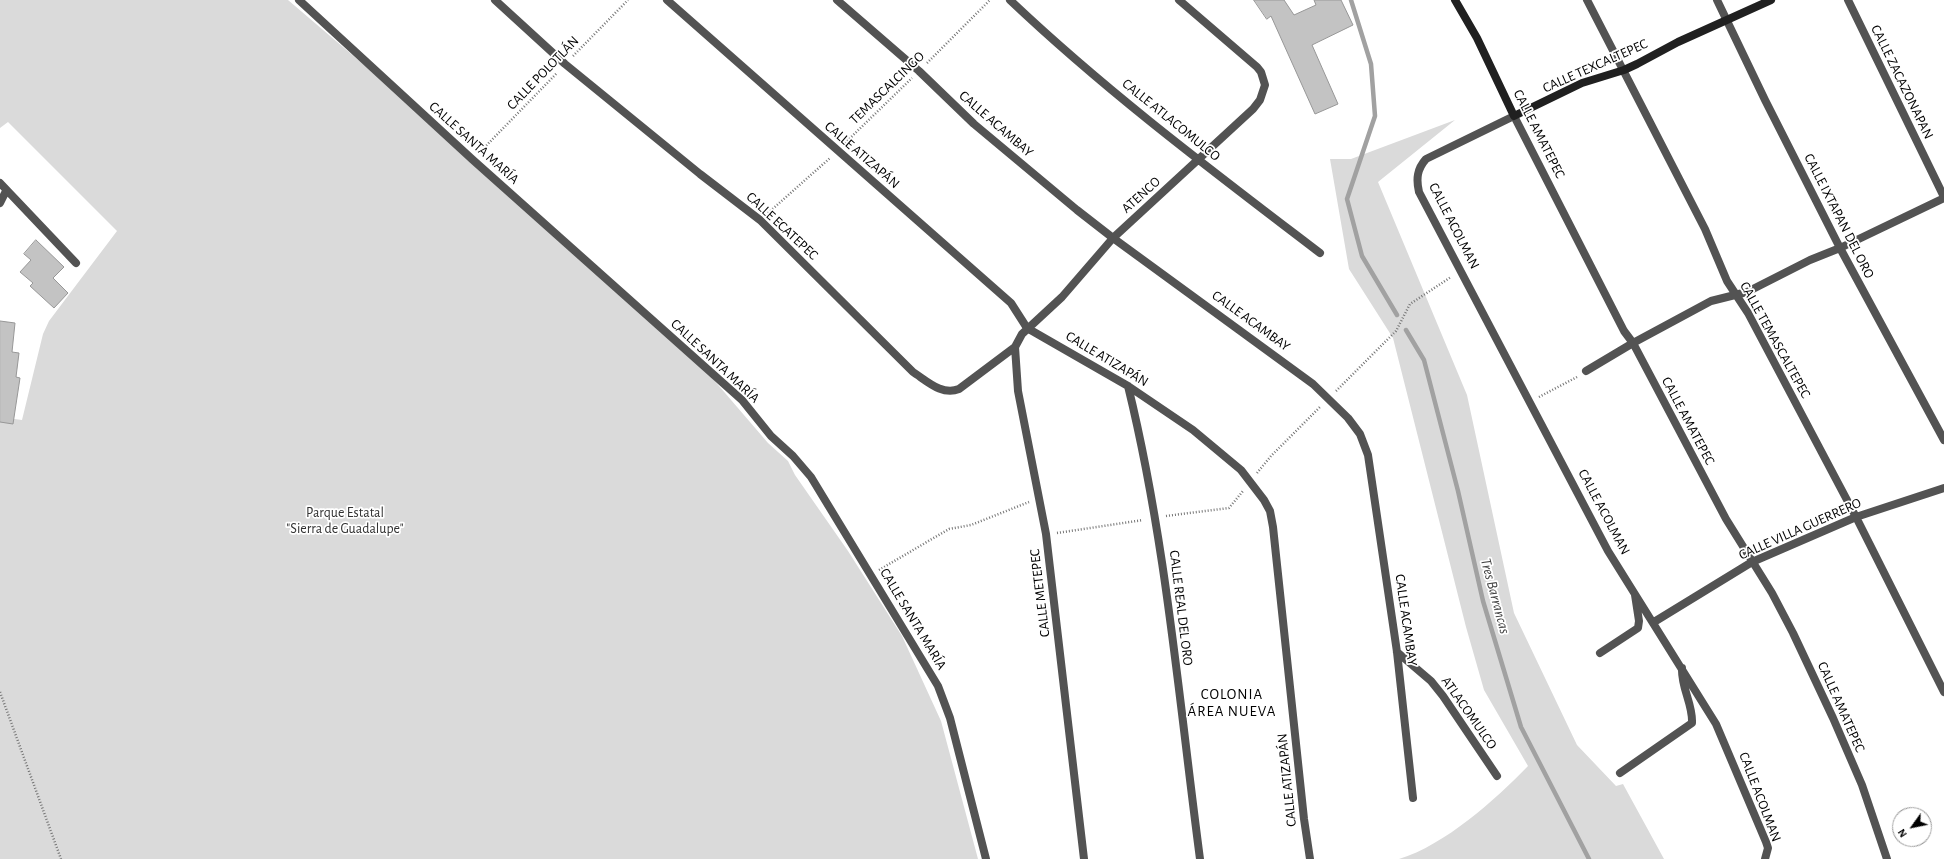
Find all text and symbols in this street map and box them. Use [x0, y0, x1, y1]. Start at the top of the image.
street label: CALLE ZACAZONAPAN [1867, 22, 1937, 142]
street label: CALLE POLOTLÁN [504, 33, 582, 113]
street label: CALLE TEXCALTEPEC [1540, 35, 1650, 97]
street label: TEMASCALCINGO [846, 48, 928, 128]
street label: CALLE ATLACOMULCO [1119, 75, 1223, 165]
street label: CALLE ACAMBAY [956, 87, 1036, 161]
street label: CALLE AMATEPEC [1509, 87, 1569, 181]
street label: CALLE SANTA MARÍA [426, 98, 522, 188]
street label: CALLE ATIZAPÁN [821, 118, 903, 192]
street label: CALLE IXTAPAN DEL ORO [1800, 151, 1878, 281]
street label: ATENCO [1118, 173, 1164, 217]
street label: CALLE ACOLMAN [1425, 180, 1483, 272]
street label: CALLE ECATEPEC [743, 189, 821, 263]
street label: CALLE TEMASCALTEPEC [1736, 279, 1814, 401]
street label: CALLE ACAMBAY [1209, 287, 1293, 355]
street label: CALLE SANTA MARÍA [667, 316, 763, 406]
street label: CALLE ATIZAPÁN [1063, 328, 1151, 390]
street label: CALLE AMATEPEC [1658, 374, 1718, 468]
street label: CALLE ACOLMAN [1574, 466, 1634, 558]
street label: CALLE VILLA GUERRERO [1736, 494, 1864, 564]
park label: Parque Estatal "Sierra de Guadalupe" [286, 505, 404, 538]
street label: CALLE METEPEC [1026, 548, 1054, 638]
street label: CALLE REAL DEL ORO [1166, 549, 1196, 667]
water label: Tres Barrancas [1476, 556, 1514, 636]
street label: CALLE SANTA MARÍA [876, 565, 950, 673]
street label: CALLE ACAMBAY [1391, 573, 1421, 667]
street label: CALLE AMATEPEC [1814, 659, 1868, 755]
street label: ATLACOMULCO [1438, 673, 1500, 753]
district label: COLONIA ÁREA NUEVA [1187, 685, 1277, 720]
street label: CALLE ATIZAPÁN [1274, 733, 1300, 827]
street label: CALLE ACOLMAN [1735, 750, 1785, 844]
north arrow [1892, 807, 1932, 847]
text: N [1896, 827, 1909, 839]

